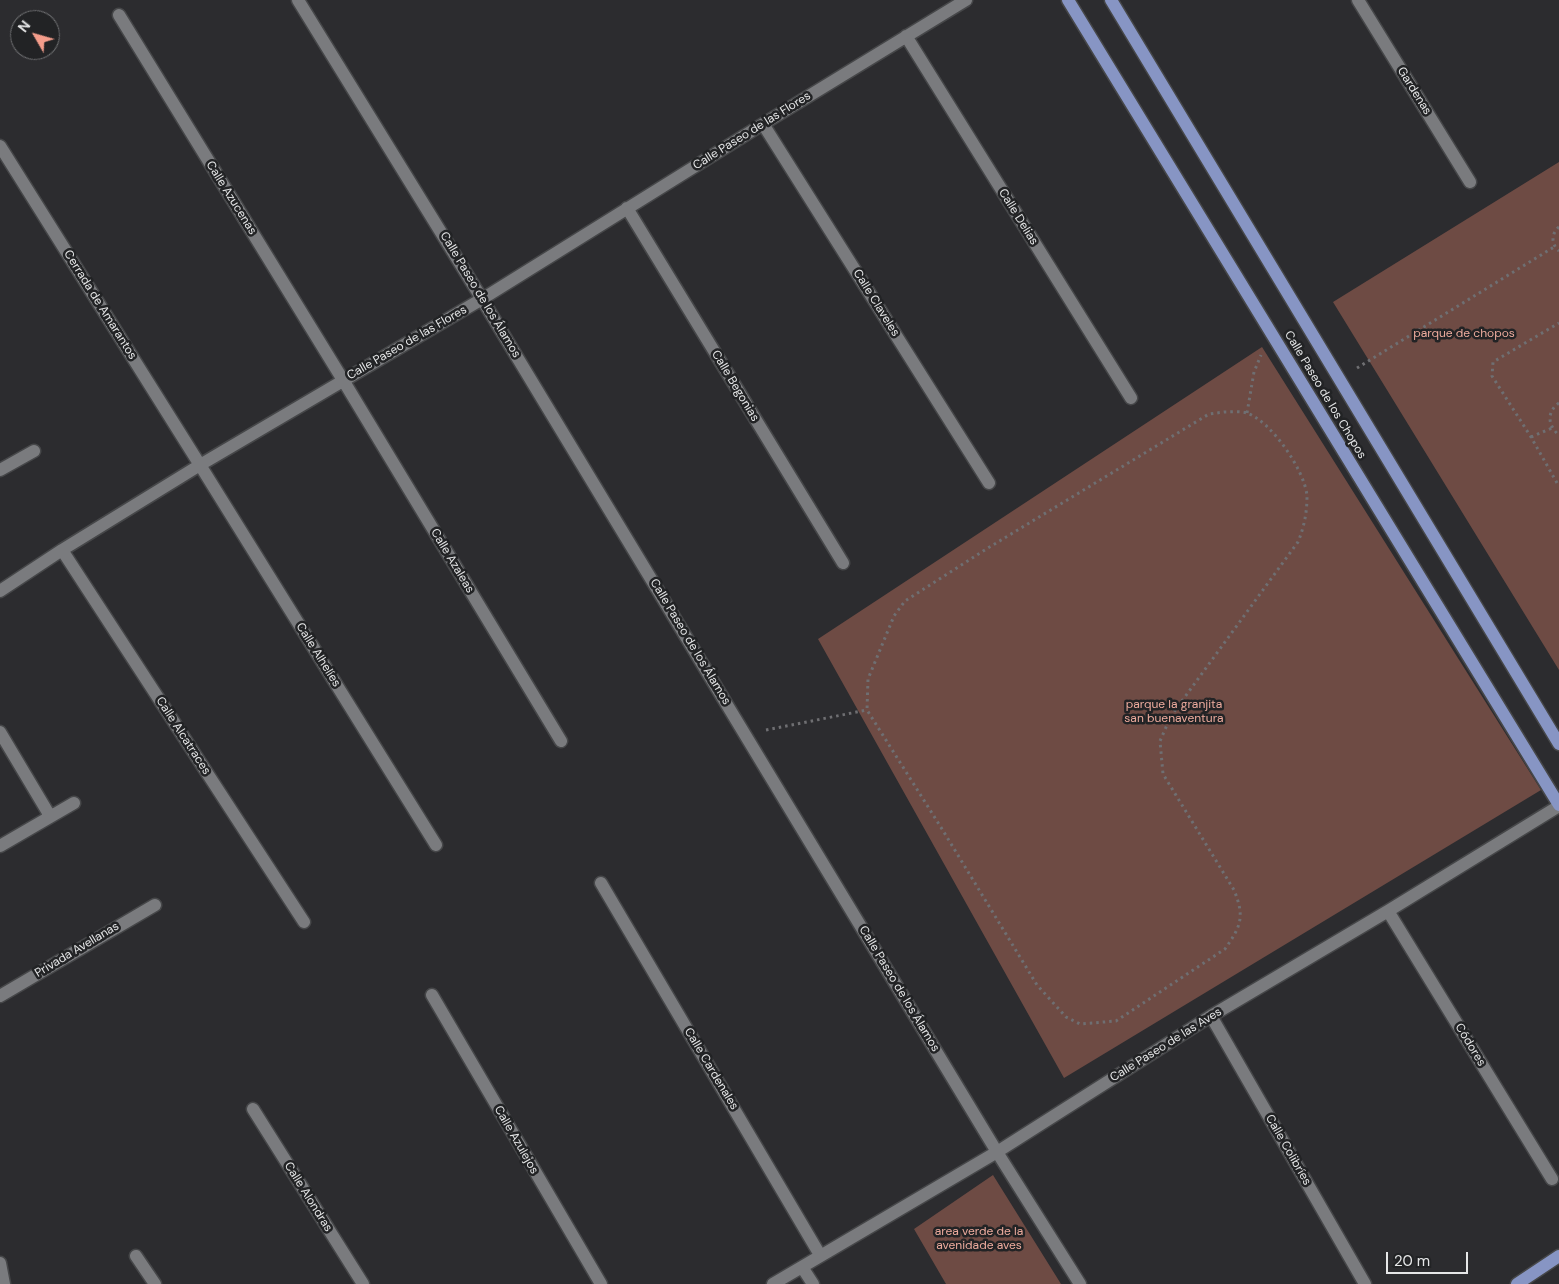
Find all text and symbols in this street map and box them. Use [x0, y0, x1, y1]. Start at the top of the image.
north arrow [10, 10, 60, 60]
text: N [14, 17, 34, 36]
street label: Gardenas [1394, 64, 1434, 118]
street label: Calle Paseo de las Flores [690, 89, 814, 173]
street label: Calle Azucenas [203, 159, 259, 237]
street label: Calle Delias [995, 186, 1041, 248]
street label: Calle Paseo de los Álamos [437, 229, 523, 361]
street label: Cerrada de Amarantos [60, 248, 140, 362]
street label: Calle Claveles [850, 267, 902, 339]
street label: Calle Paseo de las Flores [344, 303, 470, 383]
park label: parque de chopos [1413, 327, 1515, 341]
street label: Calle Paseo de los Chopos [1281, 328, 1369, 462]
street label: Calle Begonias [708, 348, 762, 424]
street label: Calle Azaleas [427, 526, 477, 596]
street label: Calle Paseo de los Álamos [647, 576, 733, 708]
street label: Calle Alhelíes [293, 620, 343, 690]
street label: Calle Alcatraces [153, 694, 213, 778]
park label: parque la granjita san buenaventura [1124, 698, 1224, 726]
street label: Privada Avellanas [32, 919, 122, 981]
street label: Calle Paseo de los Álamos [856, 923, 942, 1055]
street label: Calle Paseo de las Aves [1107, 1005, 1225, 1085]
street label: Códores [1452, 1021, 1488, 1069]
street label: Calle Cardenales [681, 1025, 741, 1113]
street label: Calle Azulejos [491, 1103, 541, 1177]
street label: Calle Colibríes [1262, 1112, 1314, 1188]
street label: Calle Alondras [281, 1159, 335, 1235]
park label: area verde de la avenidade aves [935, 1225, 1023, 1253]
scale bar [1389, 1242, 1472, 1274]
text: 20 m [1394, 1251, 1430, 1271]

